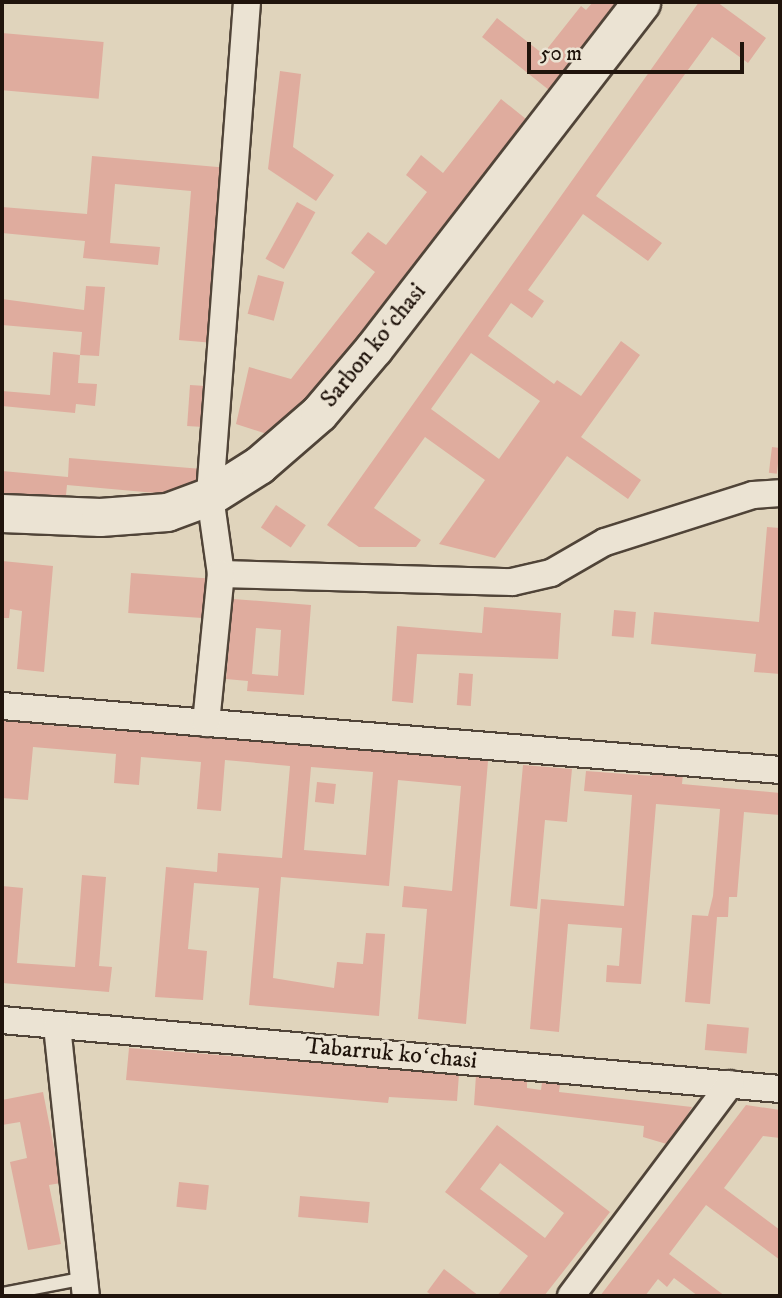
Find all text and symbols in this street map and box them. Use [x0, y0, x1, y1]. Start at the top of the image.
scale bar [530, 28, 747, 72]
text: 50 m [540, 41, 582, 67]
street label: Sarbon koʻchasi [315, 278, 433, 414]
street label: Tabarruk koʻchasi [304, 1032, 478, 1076]

